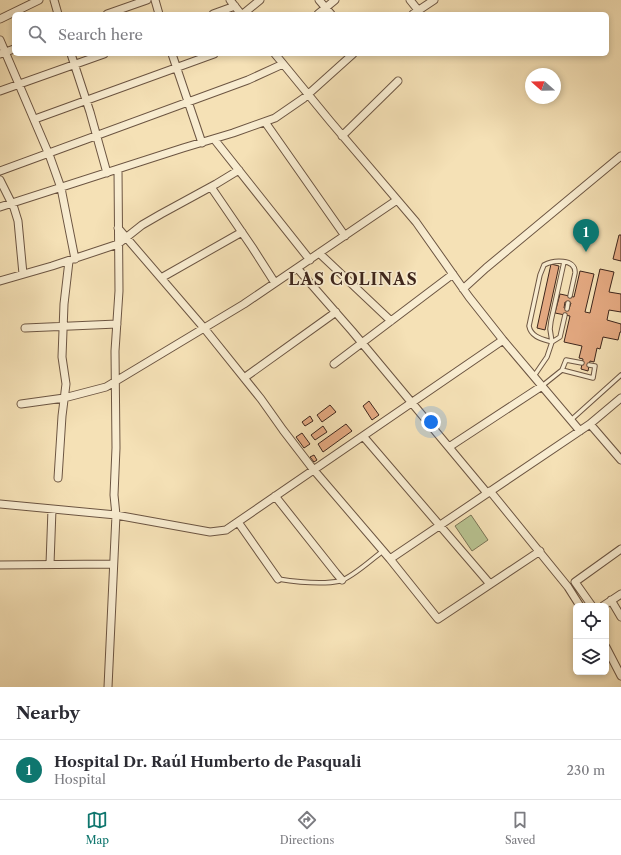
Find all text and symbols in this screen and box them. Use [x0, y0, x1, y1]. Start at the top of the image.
search box [12, 12, 609, 56]
icon: search [26, 23, 48, 45]
text: Search here [58, 25, 143, 44]
north arrow [525, 68, 561, 104]
pin: 1 [573, 219, 599, 252]
district label: LAS COLINAS [288, 269, 418, 289]
your location [421, 412, 441, 432]
map controls [573, 603, 609, 675]
button: locate [573, 603, 609, 639]
button: layers [573, 639, 609, 675]
text: Nearby [16, 703, 80, 723]
text: Hospital Dr. Raúl Humberto de Pasquali [54, 752, 361, 771]
text: 1 [26, 762, 32, 778]
text: 230 m [567, 762, 605, 778]
text: Hospital [54, 771, 106, 787]
tab: Map [85, 809, 109, 847]
tab: Directions [280, 809, 334, 847]
tab: Saved [505, 809, 536, 847]

